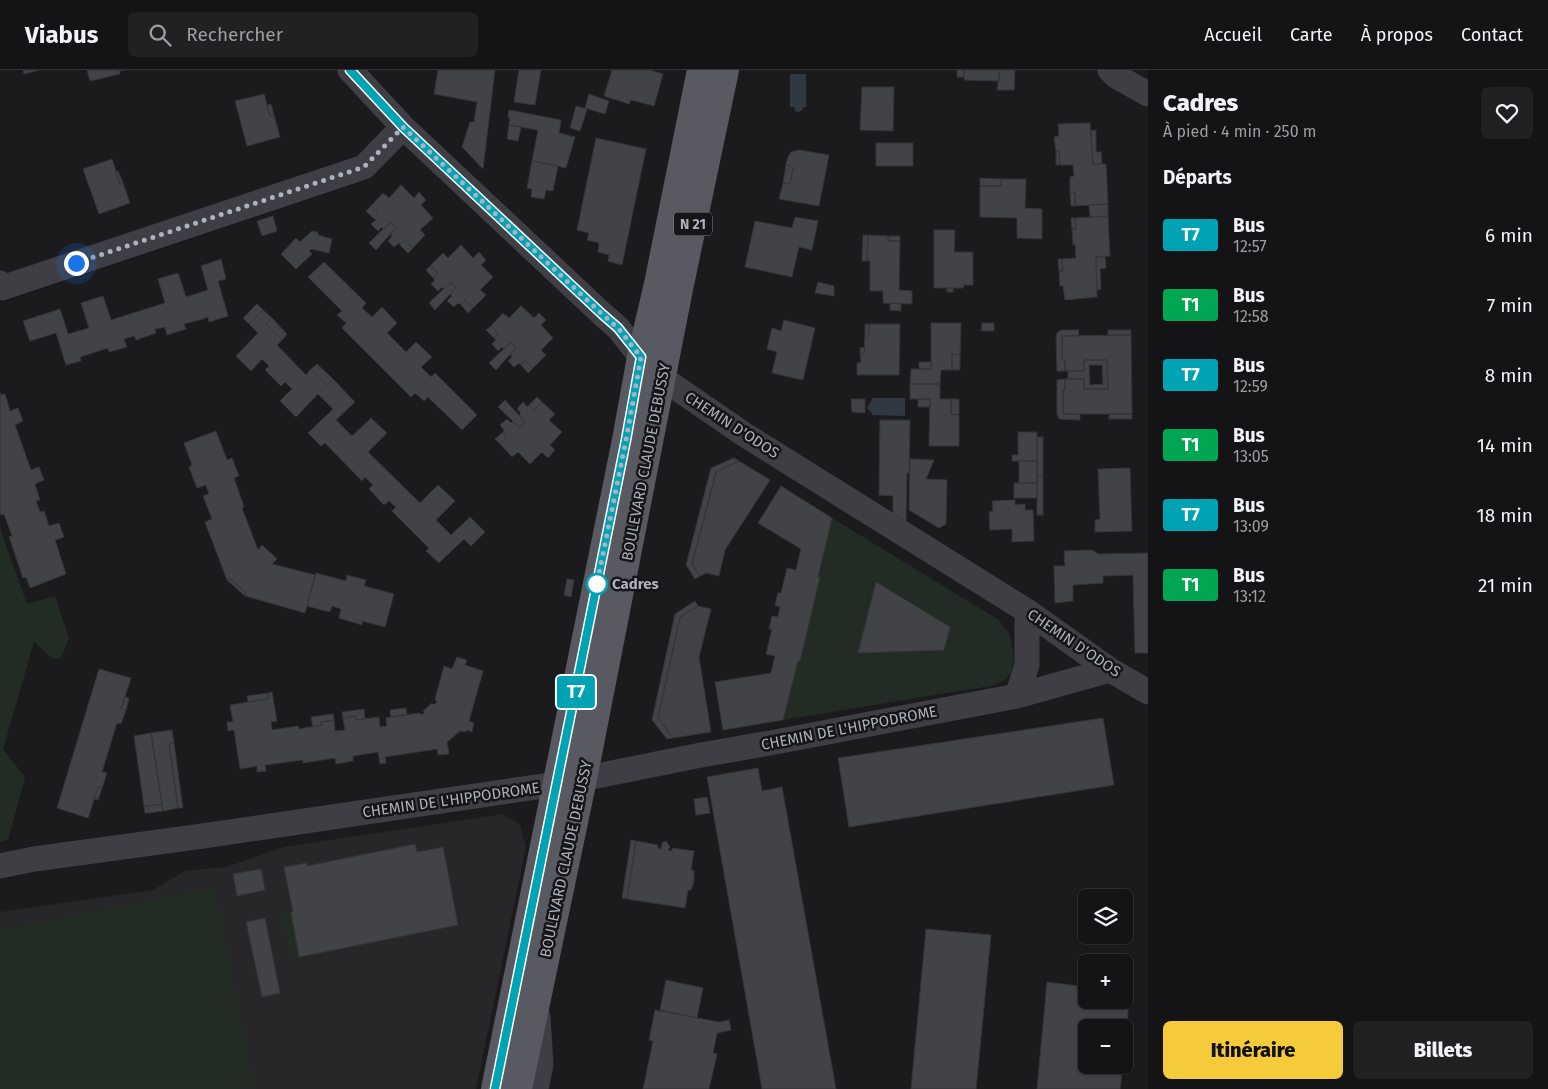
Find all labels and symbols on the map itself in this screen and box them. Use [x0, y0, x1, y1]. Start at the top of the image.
road number: N 21 [674, 212, 712, 236]
your location [64, 251, 89, 276]
street label: BOULEVARD CLAUDE DEBUSSY [618, 361, 674, 562]
street label: CHEMIN D'ODOS [682, 388, 782, 462]
marker: Cadres [586, 573, 608, 595]
place label: Cadres [612, 575, 659, 593]
street label: CHEMIN D'ODOS [1024, 605, 1124, 681]
line badge: T7 [554, 676, 598, 708]
street label: CHEMIN DE L'HIPPODROME [759, 702, 939, 754]
street label: BOULEVARD CLAUDE DEBUSSY [536, 758, 596, 959]
street label: CHEMIN DE L'HIPPODROME [361, 779, 541, 821]

